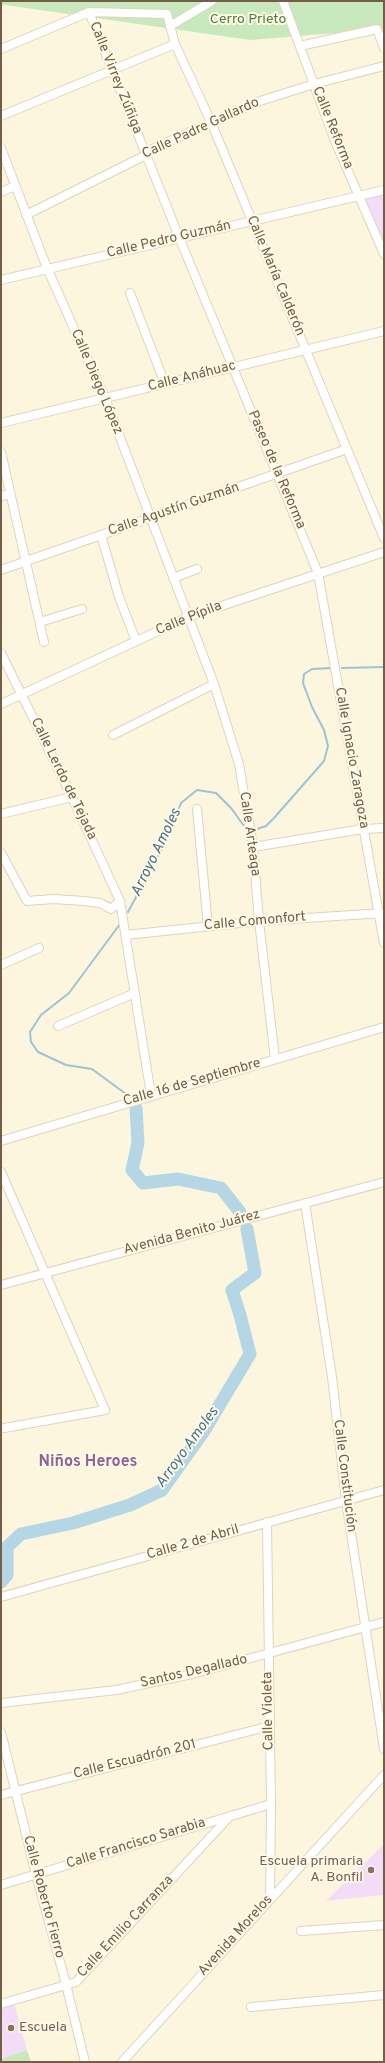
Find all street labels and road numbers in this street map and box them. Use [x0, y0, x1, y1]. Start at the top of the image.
street label: Calle Virrey Zúñiga [85, 20, 145, 136]
street label: Calle Reforma [308, 84, 356, 172]
street label: Calle Padre Gallardo [140, 95, 262, 163]
street label: Calle María Calderón [242, 213, 308, 339]
street label: Calle Pedro Guzmán [105, 218, 233, 262]
street label: Calle Diego López [66, 327, 126, 437]
street label: Calle Anáhuac [146, 358, 238, 396]
street label: Paseo de la Reforma [243, 408, 309, 532]
street label: Calle Agustín Guzmán [106, 480, 242, 540]
street label: Calle Pípila [154, 598, 224, 640]
street label: Calle Ignacio Zaragoza [330, 686, 372, 830]
street label: Calle Lerdo de Tejada [26, 715, 100, 843]
street label: Calle Arteaga [235, 791, 263, 877]
street label: Calle Comonfort [203, 909, 307, 935]
street label: Calle 16 de Septiembre [121, 1055, 263, 1111]
street label: Avenida Benito Juárez [122, 1207, 262, 1259]
street label: Calle Constitución [329, 1419, 359, 1533]
street label: Calle 2 de Abril [145, 1522, 241, 1564]
street label: Santos Degallado [139, 1652, 249, 1692]
street label: Calle Violeta [260, 1672, 278, 1750]
street label: Calle Escuadrón 201 [72, 1737, 198, 1783]
street label: Calle Francisco Sarabia [64, 1815, 208, 1873]
street label: Calle Roberto Fierro [19, 1834, 67, 1960]
street label: Calle Emilio Carranza [74, 1872, 178, 1982]
street label: Avenida Morelos [195, 1892, 277, 1980]

